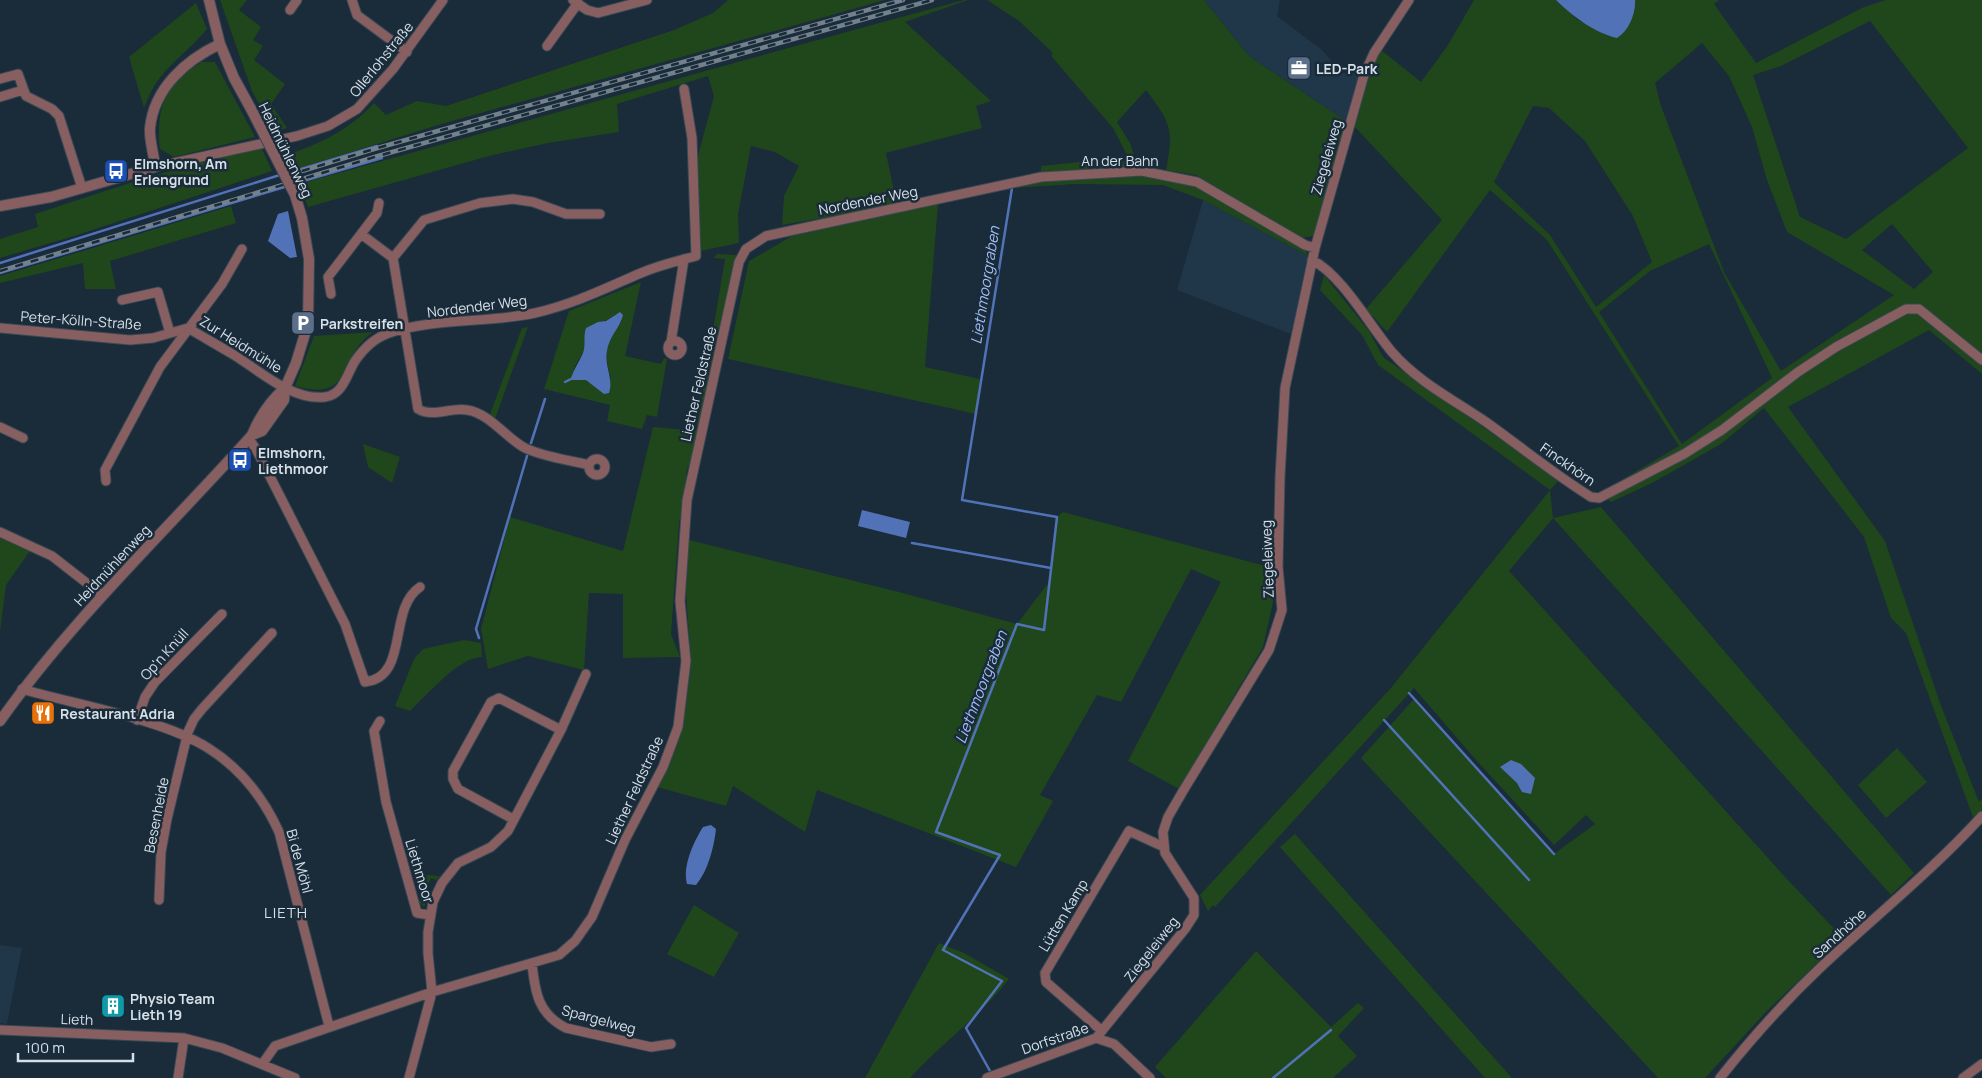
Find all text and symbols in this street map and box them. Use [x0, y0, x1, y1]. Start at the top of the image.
street label: Ollerlohstraße [345, 17, 417, 101]
office icon: LED-Park [1286, 55, 1312, 81]
place label: LED-Park [1316, 59, 1378, 78]
street label: Heidmühlenweg [255, 99, 317, 201]
street label: Ziegeleiweg [1306, 117, 1346, 197]
street label: An der Bahn [1081, 151, 1159, 170]
place label: Elmshorn, Am Erlengrund [134, 154, 227, 189]
bus stop icon: Elmshorn, Am Erlengrund [103, 158, 129, 184]
street label: Nordender Weg [817, 181, 919, 219]
water label: Liethmoorgraben [965, 224, 1005, 345]
street label: Nordender Weg [426, 290, 528, 322]
street label: Peter-Kölln-Straße [20, 306, 142, 334]
parking icon: Parkstreifen [290, 310, 316, 336]
street label: Zur Heidmühle [196, 311, 286, 377]
place label: Parkstreifen [320, 314, 403, 333]
street label: Liether Feldstraße [676, 325, 720, 443]
street label: Finckhörn [1537, 438, 1599, 490]
place label: Elmshorn, Liethmoor [258, 443, 328, 478]
bus stop icon: Elmshorn, Liethmoor [227, 447, 253, 473]
street label: Heidmühlenweg [69, 520, 155, 610]
street label: Ziegeleiweg [1256, 520, 1278, 598]
street label: Op'n Knüll [136, 624, 192, 684]
water label: Liethmoorgraben [950, 627, 1013, 746]
restaurant icon: Restaurant Adria [30, 700, 56, 726]
place label: Restaurant Adria [60, 704, 175, 723]
street label: Liether Feldstraße [601, 733, 667, 847]
street label: Besenheide [139, 776, 173, 854]
street label: Bi de Möhl [282, 827, 318, 895]
street label: Liethmoor [401, 837, 439, 905]
street label: Lütten Kamp [1034, 875, 1092, 955]
district label: LIETH [264, 902, 308, 923]
street label: Sandhöhe [1808, 904, 1870, 962]
street label: Ziegeleiweg [1119, 912, 1183, 986]
place label: Physio Team Lieth 19 [130, 989, 215, 1024]
building icon: Physio Team Lieth 19 [100, 993, 126, 1019]
street label: Spargelweg [560, 1000, 638, 1038]
street label: Lieth [60, 1009, 94, 1029]
street label: Dorfstraße [1019, 1018, 1091, 1058]
scale bar [18, 1030, 132, 1062]
text: 100 m [25, 1037, 65, 1058]

